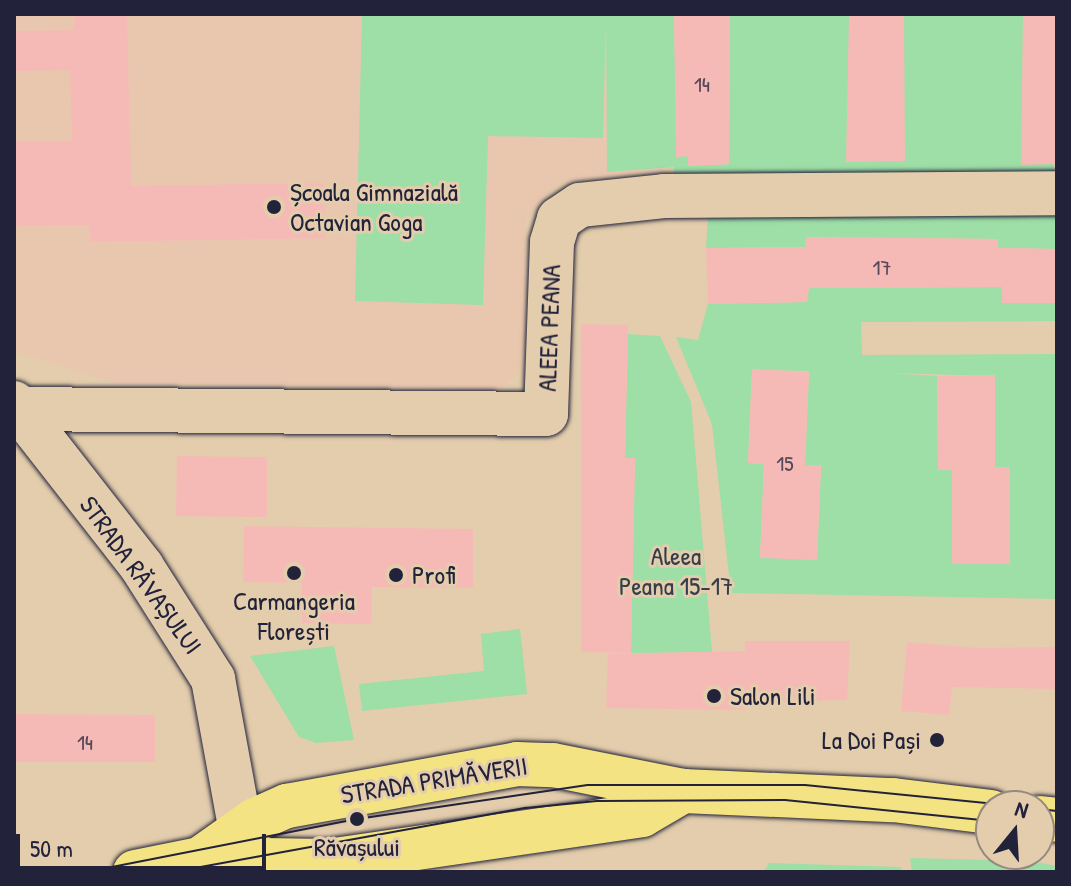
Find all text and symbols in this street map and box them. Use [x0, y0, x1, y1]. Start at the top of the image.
house number: 14 [694, 72, 710, 98]
place label: Școala Gimnazială Octavian Goga [290, 176, 458, 238]
marker: Școala Gimnazială Octavian Goga [265, 198, 283, 216]
house number: 17 [873, 255, 891, 281]
street label: ALEEA PEANA [531, 264, 567, 392]
house number: 15 [776, 451, 794, 477]
street label: STRADA RĂVAȘULUI [73, 490, 209, 660]
park label: Aleea Peana 15-17 [619, 540, 733, 602]
place label: Profi [412, 559, 455, 591]
marker: Carmangeria Florești [285, 564, 303, 582]
marker: Profi [387, 566, 405, 584]
place label: Carmangeria Florești [233, 585, 355, 646]
place label: Salon Lili [730, 680, 815, 712]
marker: Salon Lili [705, 687, 723, 705]
place label: La Doi Pași [822, 724, 921, 756]
house number: 14 [77, 730, 93, 756]
marker: La Doi Pași [928, 731, 946, 749]
street label: STRADA PRIMĂVERII [339, 750, 529, 810]
north arrow [975, 790, 1055, 870]
text: N [1012, 793, 1032, 825]
marker: Răvașului [348, 810, 366, 828]
scale bar [20, 818, 270, 868]
place label: Răvașului [314, 831, 400, 863]
text: 50 m [30, 832, 73, 864]

